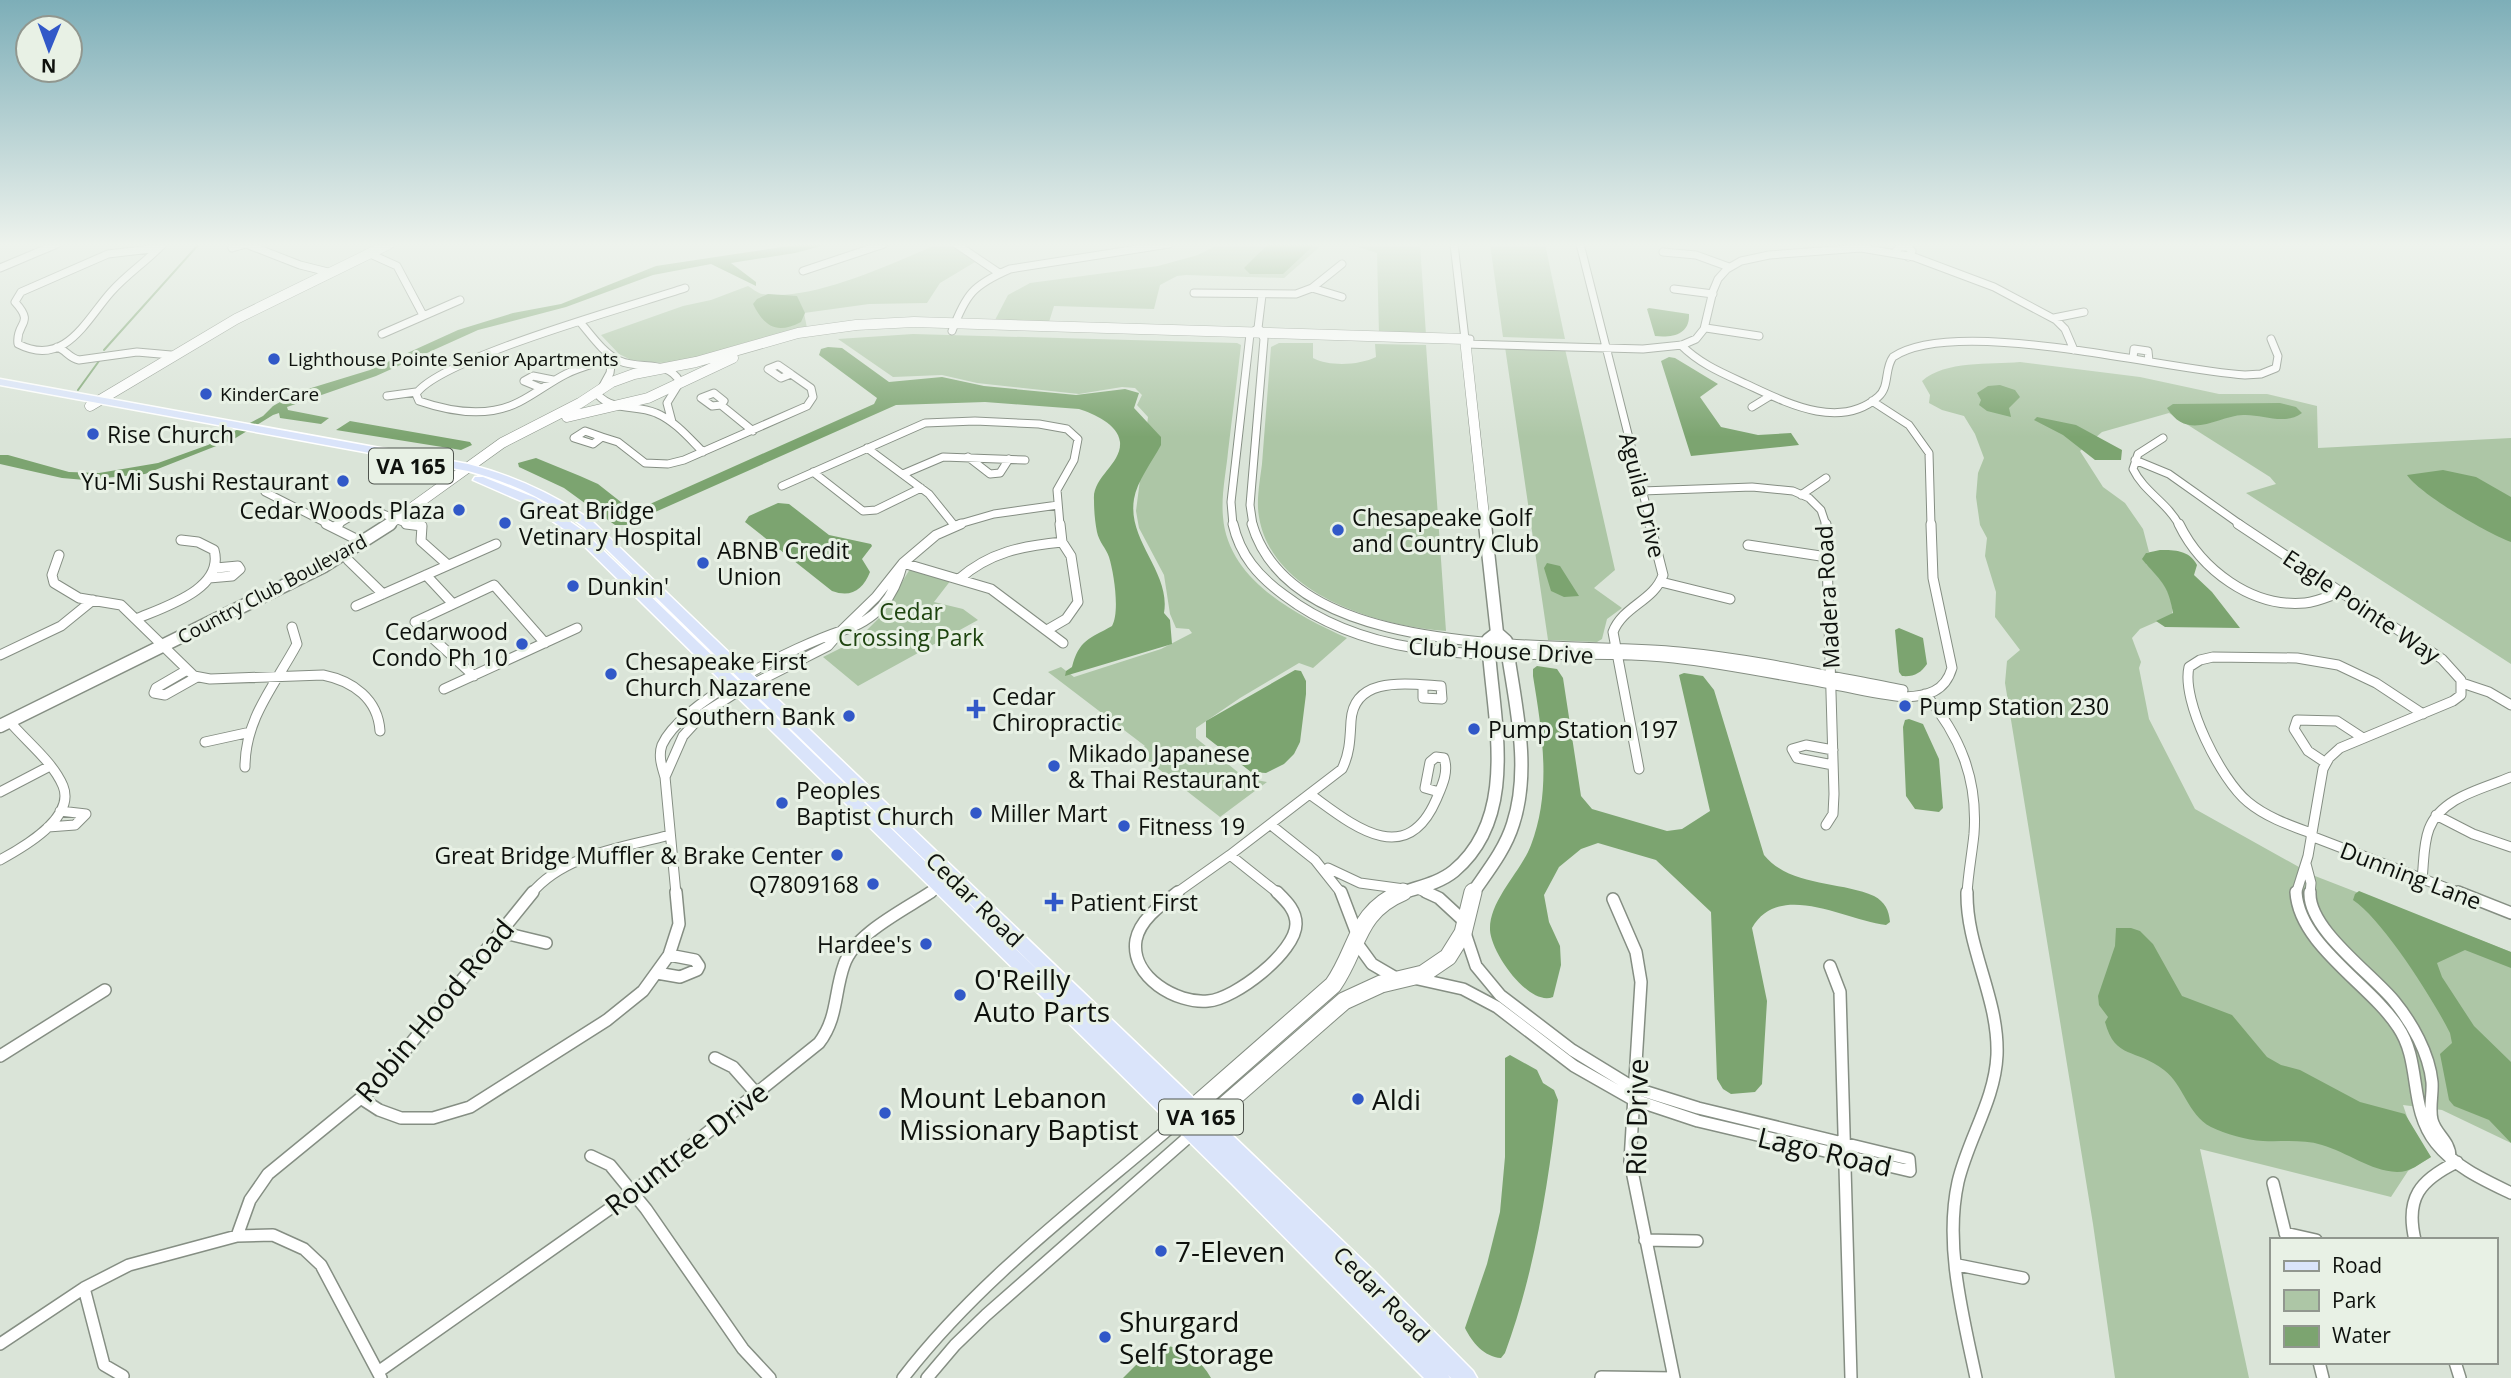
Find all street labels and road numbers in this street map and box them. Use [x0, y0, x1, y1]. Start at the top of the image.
street label: Aguila Drive [1612, 429, 1674, 561]
road number: VA 165 [369, 448, 453, 484]
street label: Madera Road [1807, 525, 1847, 669]
street label: Country Club Boulevard [173, 528, 371, 650]
street label: Eagle Pointe Way [2277, 542, 2447, 671]
street label: Club House Drive [1408, 629, 1594, 671]
street label: Dunning Lane [2336, 833, 2486, 917]
street label: Cedar Road [919, 844, 1031, 954]
street label: Robin Hood Road [346, 910, 522, 1110]
street label: Rio Drive [1616, 1058, 1656, 1176]
street label: Rountree Drive [597, 1072, 775, 1224]
road number: VA 165 [1159, 1100, 1243, 1134]
street label: Lago Road [1754, 1117, 1896, 1185]
street label: Cedar Road [1327, 1239, 1437, 1349]

